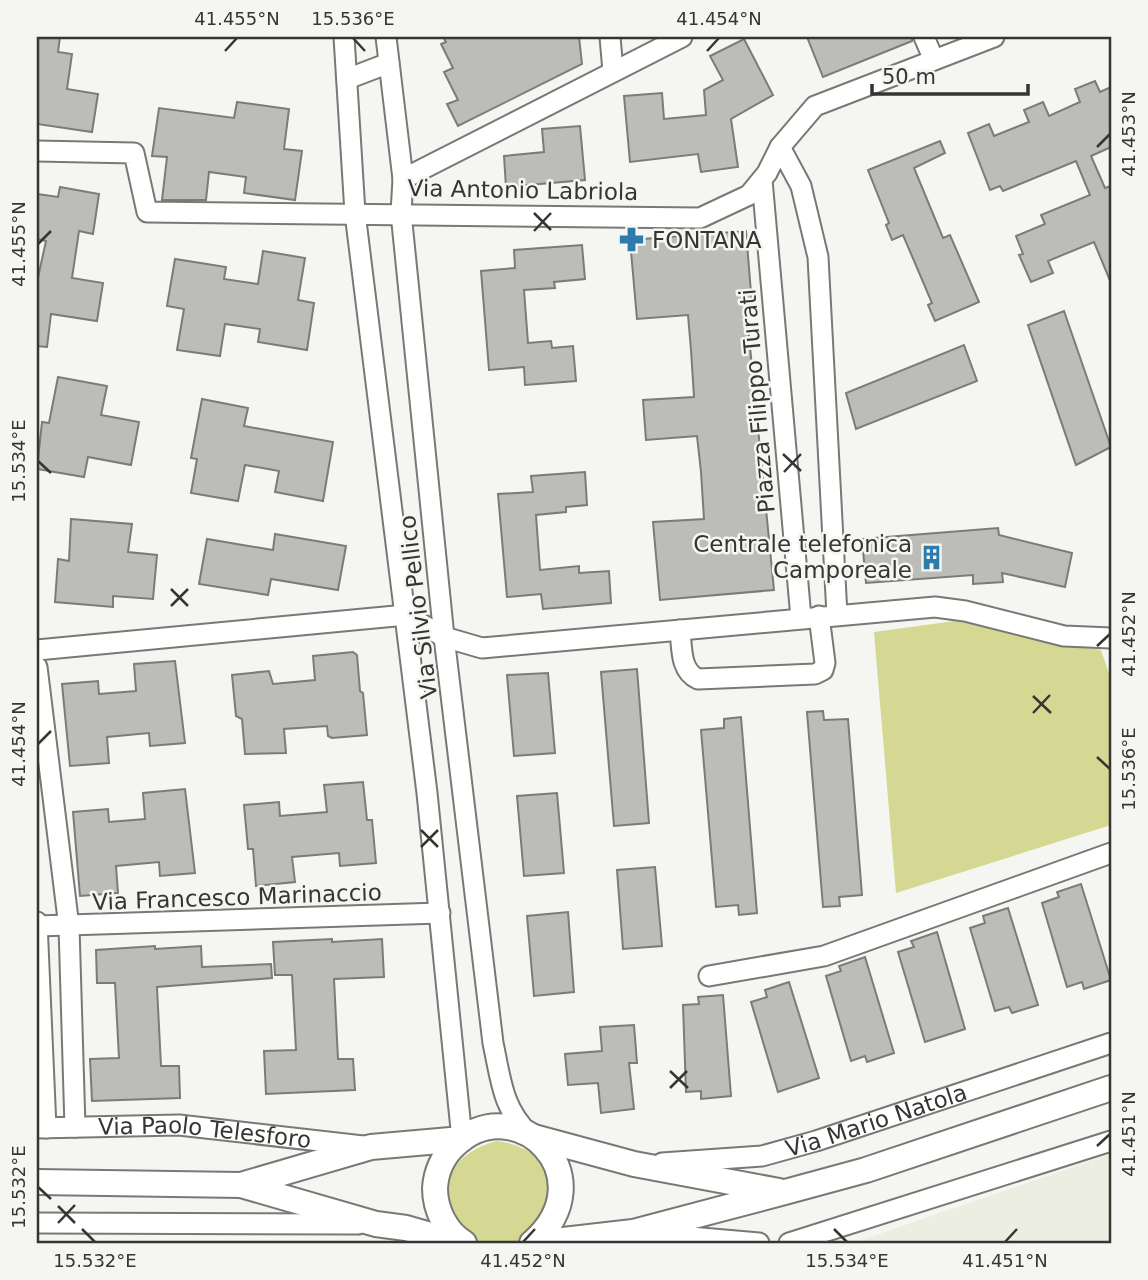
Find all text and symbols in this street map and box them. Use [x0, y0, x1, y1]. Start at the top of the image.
text: 41.455°N [194, 8, 280, 29]
text: 15.536°E [311, 8, 395, 29]
text: 41.454°N [676, 8, 762, 29]
scale bar [872, 52, 1027, 96]
text: 50 m [882, 65, 936, 89]
text: 41.453°N [1118, 91, 1139, 177]
street label: Via Antonio Labriola [407, 175, 639, 205]
text: 41.455°N [8, 201, 29, 287]
pharmacy icon: FONTANA [618, 226, 646, 254]
place label: FONTANA [652, 227, 762, 253]
street label: Piazza Filippo Turati [734, 288, 780, 514]
text: 15.534°E [8, 419, 29, 503]
street label: Via Silvio Pellico [394, 514, 442, 700]
place label: Centrale telefonica Camporeale [693, 531, 912, 583]
building icon: Centrale telefonica Camporeale [918, 543, 946, 571]
text: 41.452°N [1118, 591, 1139, 677]
text: 41.454°N [8, 701, 29, 787]
text: 15.536°E [1118, 727, 1139, 811]
street label: Via Francesco Marinaccio [92, 879, 382, 915]
street label: Via Mario Natola [783, 1079, 970, 1162]
text: 41.451°N [1118, 1091, 1139, 1177]
street label: Via Paolo Telesforo [98, 1112, 313, 1153]
text: 15.532°E [8, 1145, 29, 1229]
text: 15.532°E [53, 1250, 137, 1271]
text: 41.452°N [480, 1250, 566, 1271]
text: 15.534°E [805, 1250, 889, 1271]
text: 41.451°N [962, 1250, 1048, 1271]

